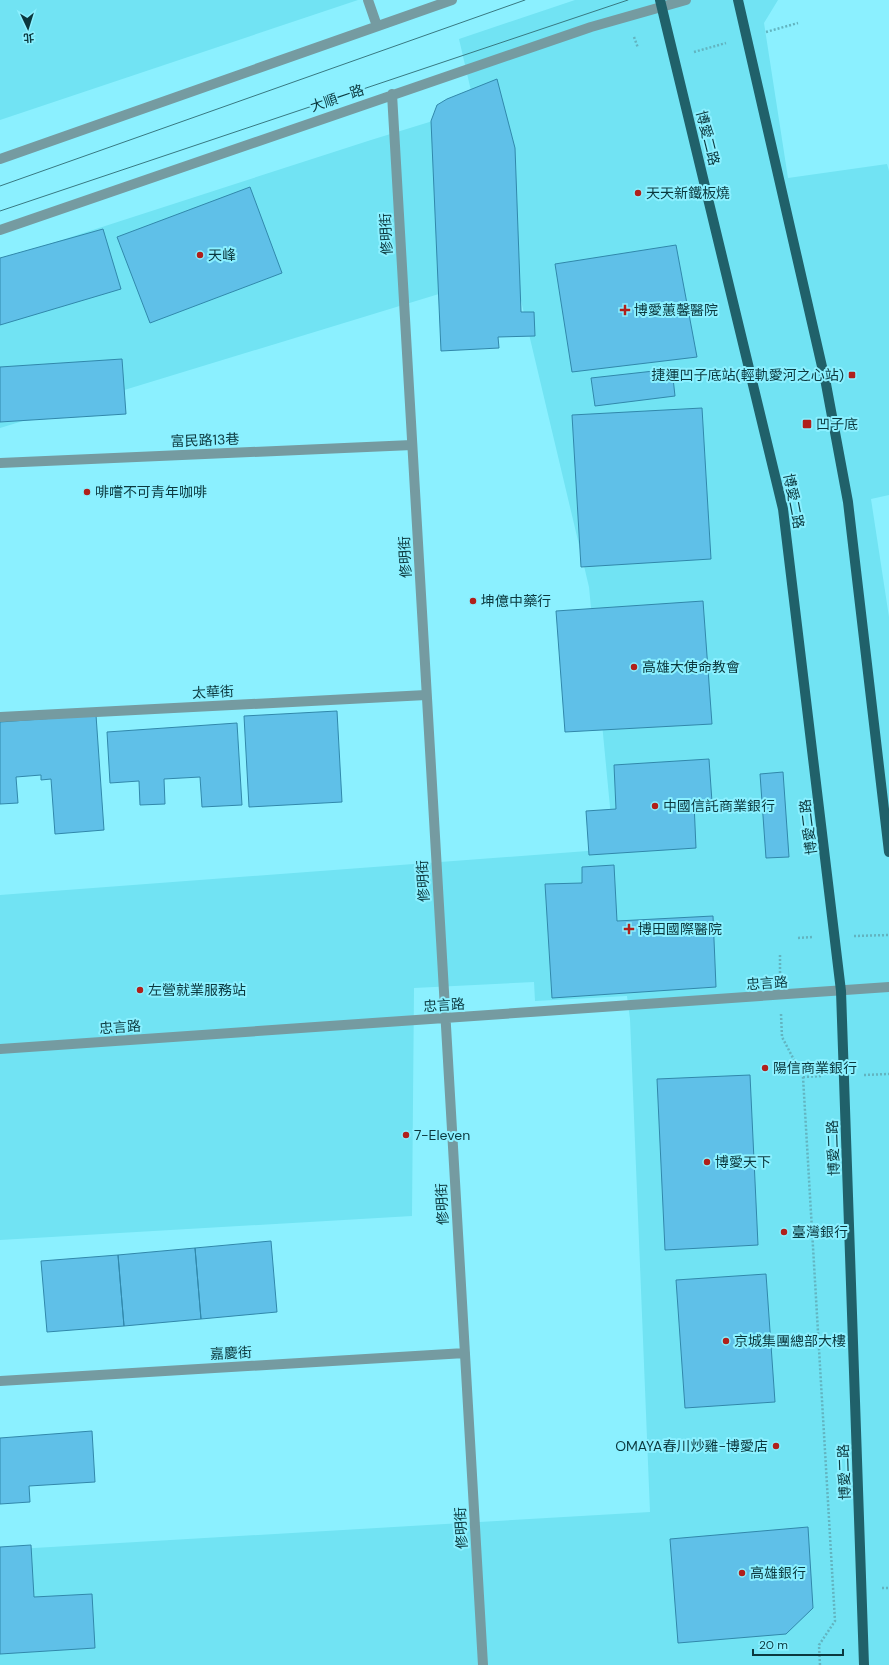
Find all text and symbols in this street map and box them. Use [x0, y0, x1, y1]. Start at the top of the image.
north arrow [8, 8, 48, 48]
text: 北 [23, 31, 35, 45]
street label: 大順一路 [308, 80, 366, 116]
street label: 博愛二路 [692, 109, 724, 167]
place label: 天天新鐵板燒 [646, 184, 730, 202]
marker: 天天新鐵板燒 [633, 188, 643, 198]
street label: 修明街 [376, 213, 396, 255]
place label: 天峰 [208, 246, 236, 264]
marker: 天峰 [195, 250, 205, 260]
place label: 博愛蕙馨醫院 [634, 301, 718, 319]
marker: 博愛蕙馨醫院 [619, 304, 631, 316]
place label: 捷運凹子底站(輕軌愛河之心站) [652, 366, 844, 384]
marker: 捷運凹子底站(輕軌愛河之心站) [847, 370, 857, 380]
place label: 凹子底 [816, 415, 858, 433]
marker: 凹子底 [801, 418, 813, 430]
street label: 富民路13巷 [170, 430, 240, 450]
street label: 博愛二路 [780, 472, 808, 530]
place label: 啡嚐不可青年咖啡 [95, 483, 207, 501]
marker: 啡嚐不可青年咖啡 [82, 487, 92, 497]
street label: 修明街 [395, 536, 415, 578]
place label: 坤億中藥行 [481, 592, 551, 610]
marker: 坤億中藥行 [468, 596, 478, 606]
place label: 高雄大使命教會 [642, 658, 740, 676]
marker: 高雄大使命教會 [629, 662, 639, 672]
street label: 太華街 [192, 682, 234, 702]
place label: 中國信託商業銀行 [663, 797, 775, 815]
street label: 博愛二路 [796, 798, 820, 856]
marker: 中國信託商業銀行 [650, 801, 660, 811]
street label: 修明街 [413, 860, 433, 902]
place label: 博田國際醫院 [638, 920, 722, 938]
marker: 博田國際醫院 [623, 923, 635, 935]
street label: 忠言路 [745, 973, 789, 993]
place label: 左營就業服務站 [148, 981, 246, 999]
marker: 左營就業服務站 [135, 985, 145, 995]
street label: 忠言路 [422, 995, 466, 1015]
street label: 忠言路 [98, 1017, 142, 1037]
place label: 陽信商業銀行 [773, 1059, 857, 1077]
marker: 陽信商業銀行 [760, 1063, 770, 1073]
street label: 博愛二路 [823, 1120, 843, 1176]
place label: 7-Eleven [414, 1126, 470, 1144]
marker: 7-Eleven [401, 1130, 411, 1140]
place label: 博愛天下 [715, 1153, 771, 1171]
marker: 博愛天下 [702, 1157, 712, 1167]
street label: 修明街 [432, 1183, 452, 1225]
place label: 臺灣銀行 [792, 1223, 848, 1241]
marker: 臺灣銀行 [779, 1227, 789, 1237]
place label: 京城集團總部大樓 [734, 1332, 846, 1350]
marker: 京城集團總部大樓 [721, 1336, 731, 1346]
street label: 嘉慶街 [210, 1343, 252, 1363]
place label: OMAYA春川炒雞-博愛店 [615, 1437, 768, 1455]
marker: OMAYA春川炒雞-博愛店 [771, 1441, 781, 1451]
street label: 博愛二路 [834, 1444, 854, 1500]
street label: 修明街 [451, 1507, 471, 1549]
place label: 高雄銀行 [750, 1564, 806, 1582]
marker: 高雄銀行 [737, 1568, 747, 1578]
scale bar [753, 1631, 843, 1657]
text: 20 m [759, 1637, 788, 1653]

